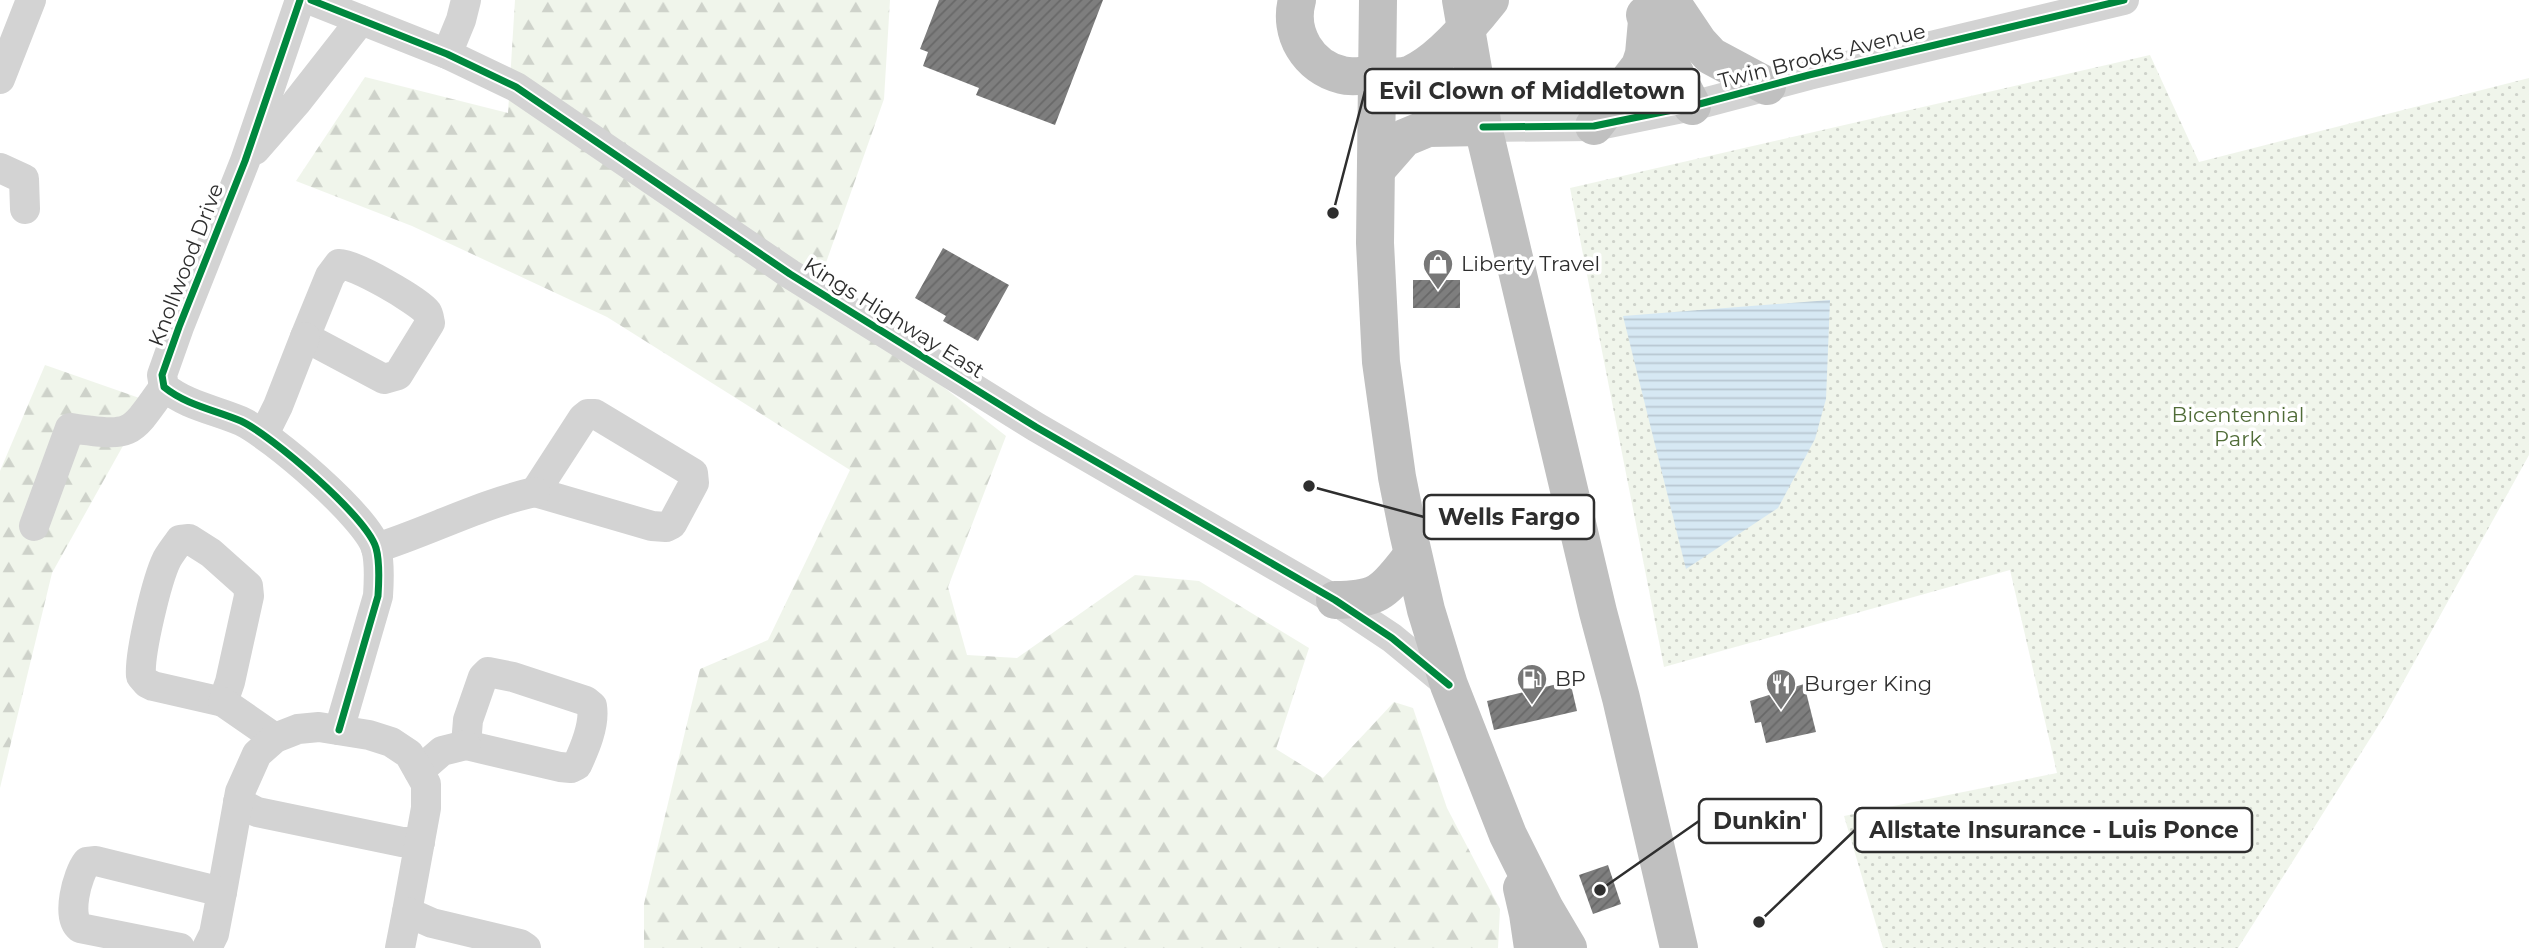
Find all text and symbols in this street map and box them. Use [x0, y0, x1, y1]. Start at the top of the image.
street label: Twin Brooks Avenue [1716, 18, 1928, 93]
callout: Evil Clown of Middletown [1365, 69, 1699, 113]
text: Evil Clown of Middletown [1379, 77, 1685, 105]
street label: Knollwood Drive [143, 180, 228, 350]
shop icon: Liberty Travel [1421, 247, 1455, 291]
place label: Liberty Travel [1461, 251, 1600, 276]
street label: Kings Highway East [799, 252, 989, 383]
park label: Bicentennial Park [2172, 402, 2304, 451]
callout: Wells Fargo [1424, 495, 1594, 539]
text: Wells Fargo [1438, 503, 1580, 531]
fuel station icon: BP [1515, 662, 1549, 706]
place label: BP [1555, 666, 1586, 691]
restaurant icon: Burger King [1764, 667, 1798, 711]
place label: Burger King [1804, 671, 1932, 696]
callout: Dunkin' [1699, 799, 1821, 843]
text: Dunkin' [1713, 807, 1807, 835]
callout: Allstate Insurance - Luis Ponce [1855, 808, 2252, 852]
text: Allstate Insurance - Luis Ponce [1868, 816, 2239, 844]

